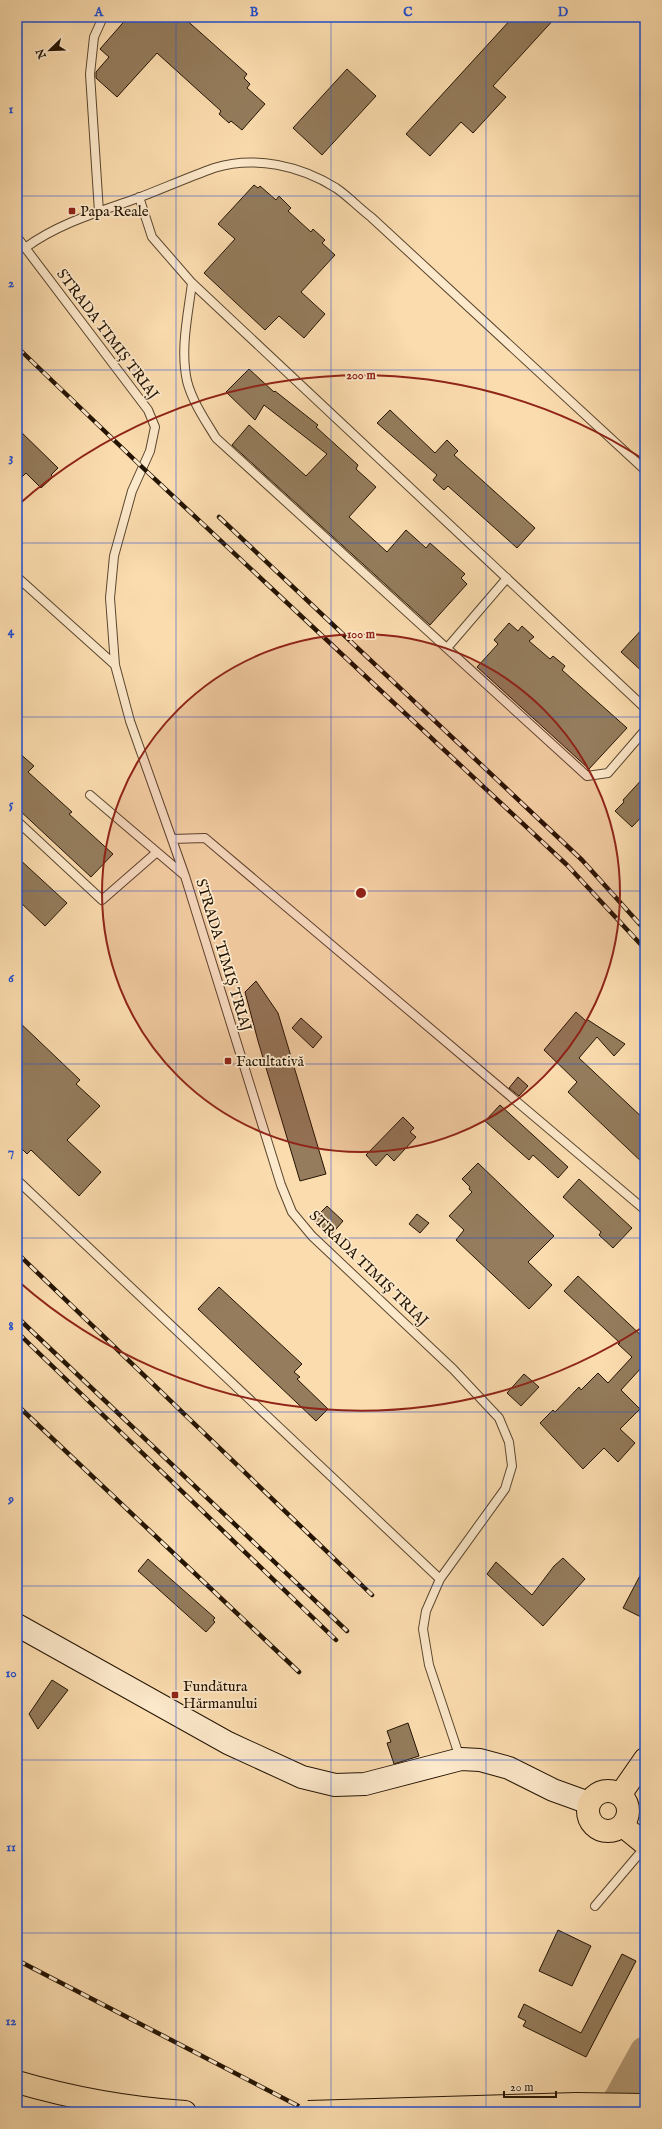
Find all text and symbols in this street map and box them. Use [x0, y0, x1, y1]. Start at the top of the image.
text: A [94, 4, 105, 21]
text: B [250, 4, 259, 21]
text: C [403, 4, 413, 21]
text: D [558, 4, 569, 21]
north arrow [30, 30, 70, 70]
text: N [33, 46, 50, 62]
text: 1 [9, 101, 14, 118]
place label: Papa Reale [80, 202, 149, 221]
marker: Papa Reale [67, 206, 77, 216]
street label: STRADA TIMIȘ TRIAJ [52, 265, 163, 403]
text: 2 [8, 275, 14, 292]
text: 200 m [346, 368, 376, 383]
text: 3 [9, 449, 14, 466]
text: 4 [8, 623, 15, 640]
text: 100 m [347, 627, 376, 642]
text: 5 [9, 796, 14, 813]
street label: STRADA TIMIȘ TRIAJ [191, 876, 256, 1034]
centre of rings [354, 886, 368, 900]
text: 6 [8, 970, 14, 987]
place label: Facultativă [236, 1052, 304, 1071]
marker: Facultativă [223, 1056, 233, 1066]
text: 7 [8, 1144, 14, 1161]
street label: STRADA TIMIȘ TRIAJ [305, 1206, 432, 1330]
text: 8 [8, 1318, 14, 1335]
text: 9 [7, 1491, 14, 1508]
text: 10 [5, 1665, 17, 1682]
place label: Fundătura Hărmanului [183, 1677, 257, 1713]
marker: Fundătura Hărmanului [170, 1690, 180, 1700]
text: 11 [6, 1839, 16, 1856]
text: 12 [6, 2013, 16, 2030]
scale bar [504, 2073, 556, 2099]
text: 20 m [510, 2080, 533, 2095]

